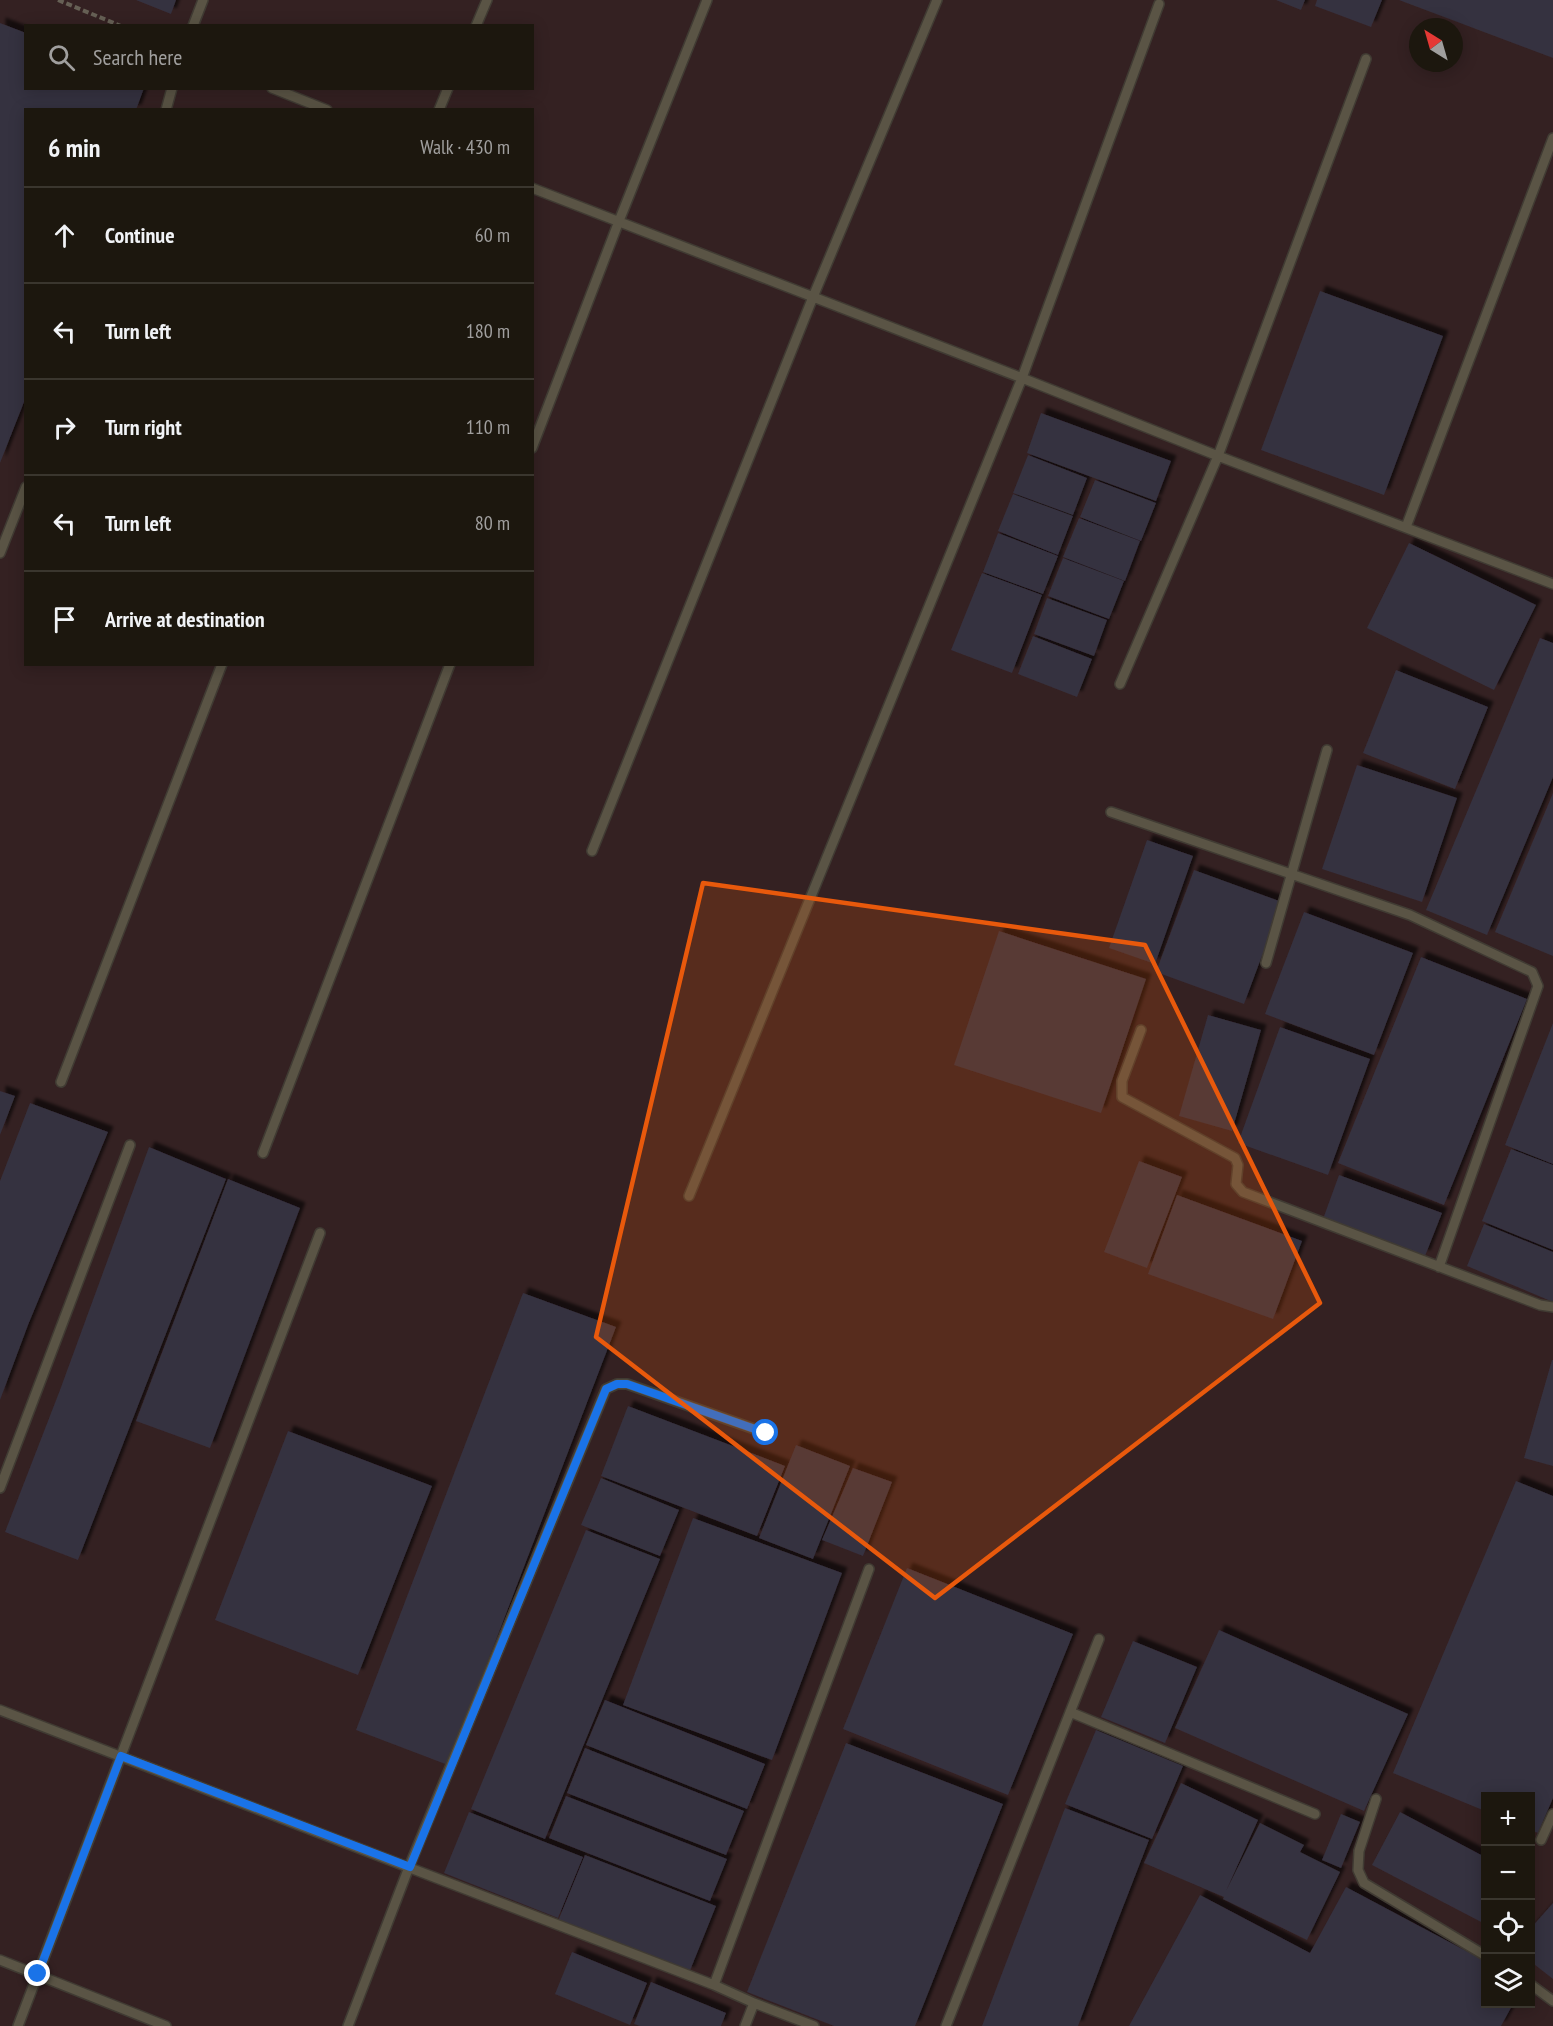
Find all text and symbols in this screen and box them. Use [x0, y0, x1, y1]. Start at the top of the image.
north arrow [1409, 18, 1463, 72]
search box [24, 24, 534, 90]
icon: search [45, 41, 78, 74]
text: Search here [93, 43, 182, 71]
text: 6 min [48, 131, 101, 164]
text: Walk · 430 m [420, 134, 510, 160]
icon: ahead [48, 219, 81, 252]
text: Continue [105, 221, 175, 249]
text: 60 m [475, 222, 510, 248]
icon: left [48, 315, 81, 348]
text: Turn left [105, 317, 171, 345]
text: 180 m [466, 318, 510, 344]
icon: right [48, 411, 81, 444]
text: Turn right [105, 413, 182, 441]
text: 110 m [466, 414, 510, 440]
icon: left [48, 507, 81, 540]
text: Turn left [105, 509, 171, 537]
text: 80 m [475, 510, 510, 536]
icon: arrive [48, 603, 81, 636]
text: Arrive at destination [105, 605, 265, 633]
route start [752, 1419, 778, 1445]
map controls [1481, 1792, 1535, 2008]
button: + [1481, 1792, 1535, 1846]
button: − [1481, 1846, 1535, 1900]
button: locate [1481, 1900, 1535, 1954]
button: layers [1481, 1954, 1535, 2008]
route end [24, 1960, 50, 1986]

